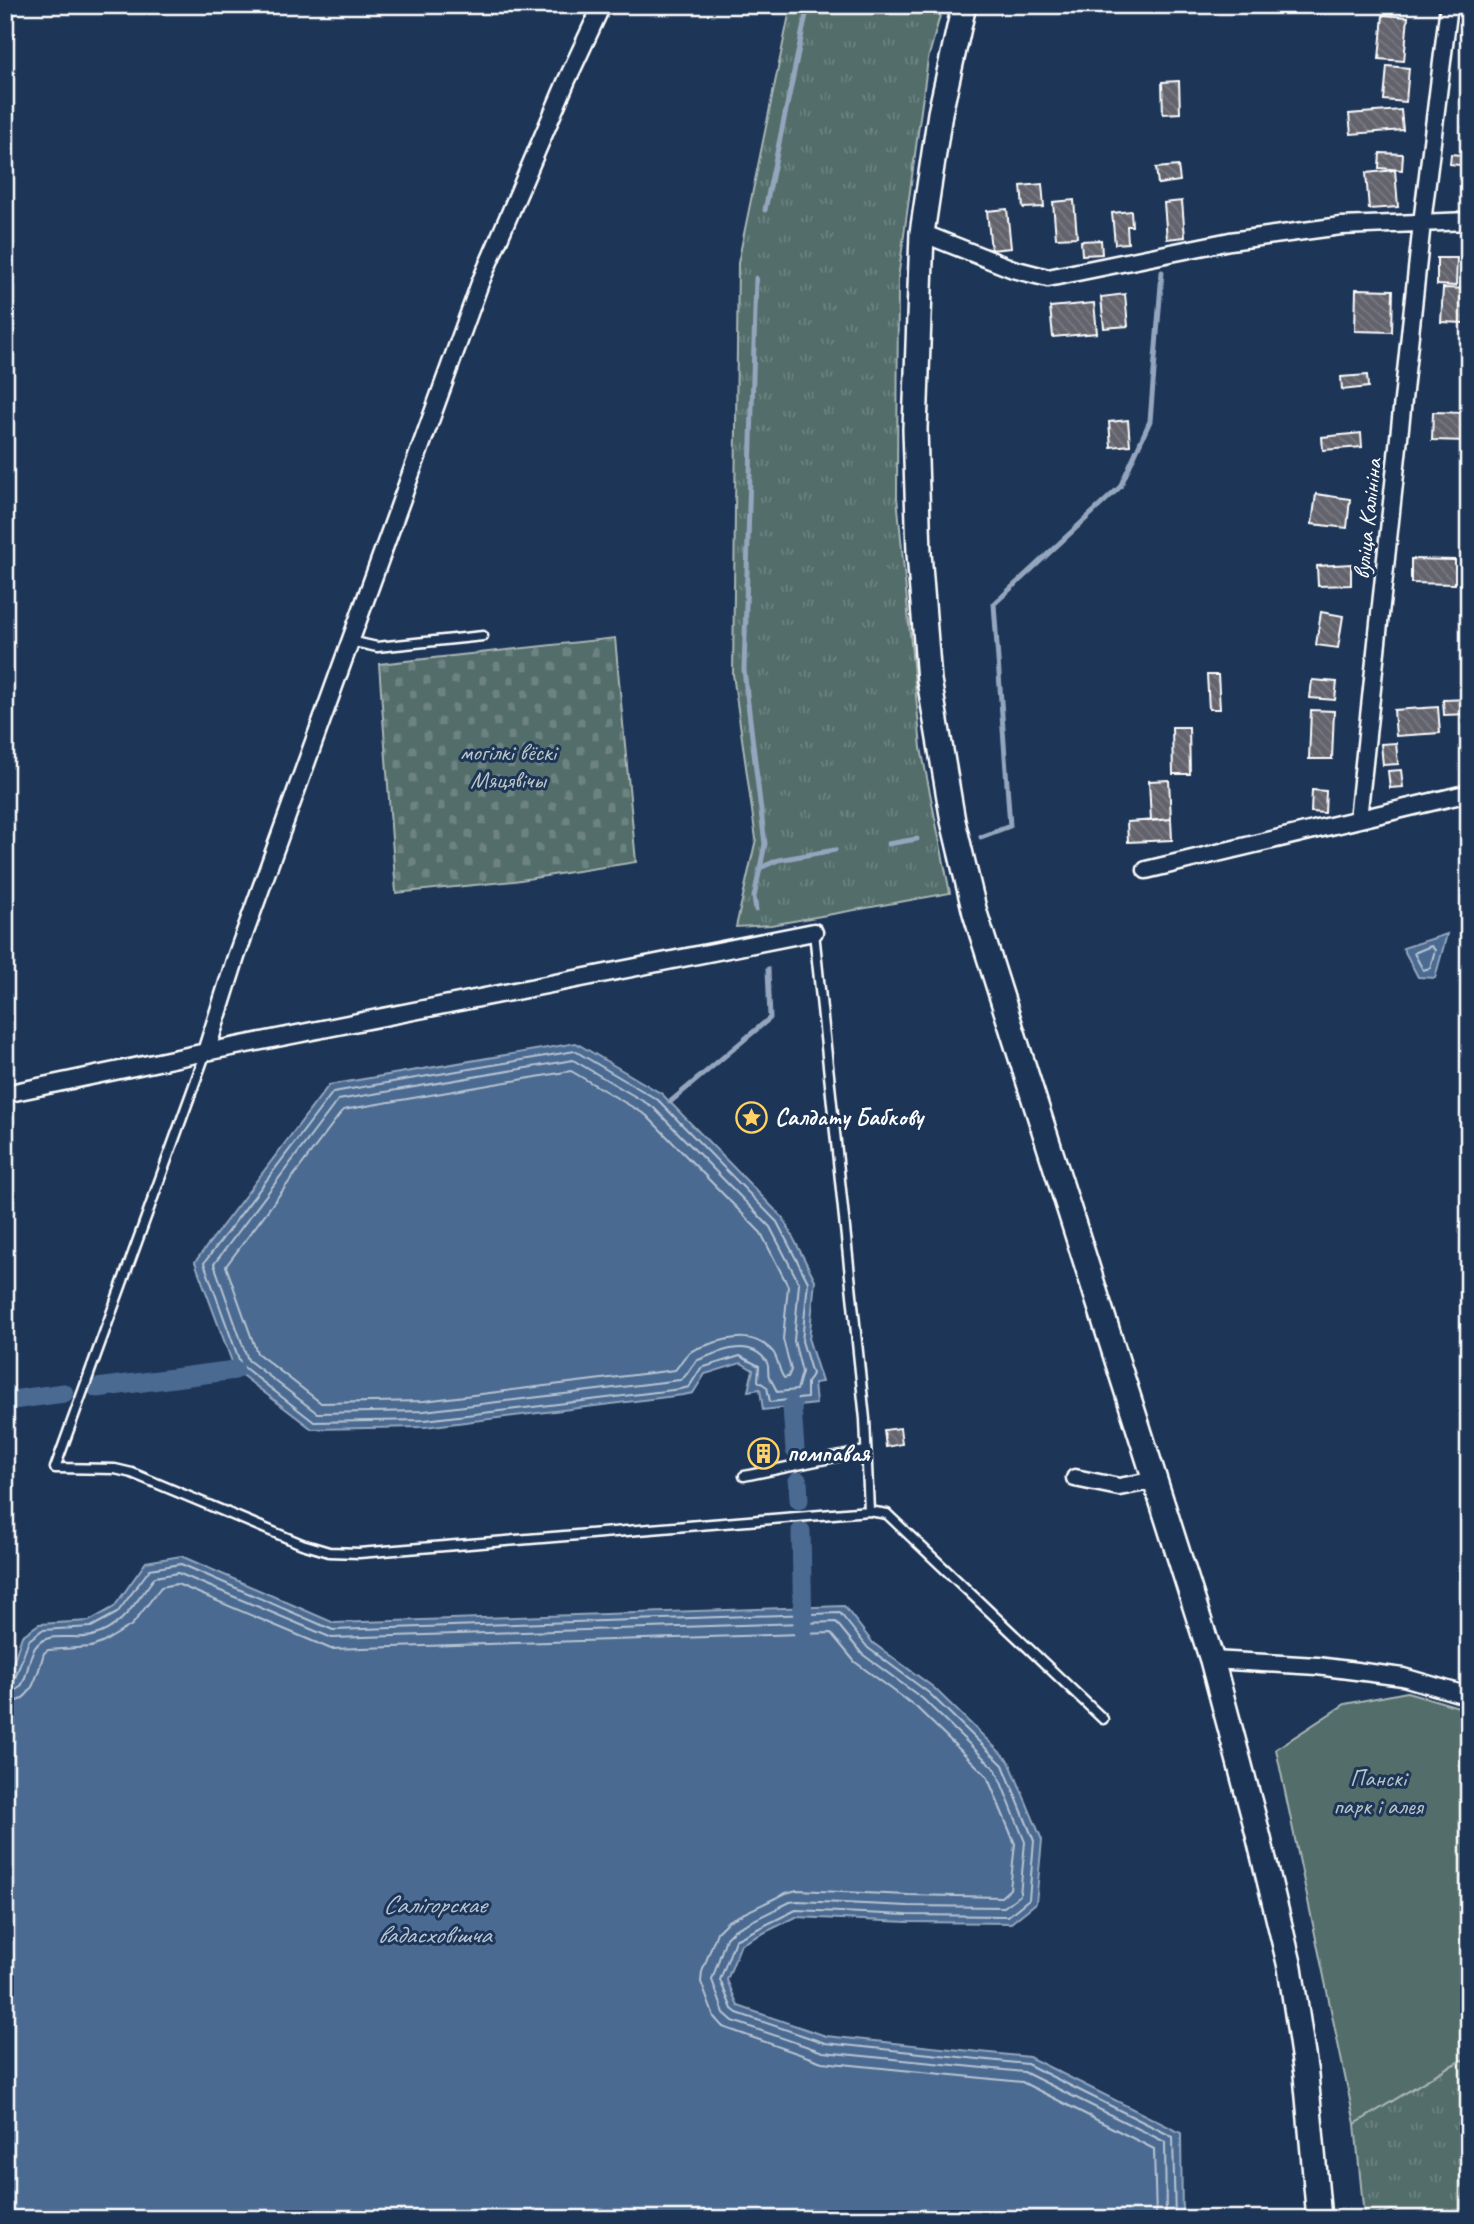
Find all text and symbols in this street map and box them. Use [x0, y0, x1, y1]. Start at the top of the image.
street label: вуліца Калініна [1346, 456, 1388, 581]
park label: могілкі вёскі Мяцявічы [460, 737, 559, 795]
place icon: Салдату Бабкову [735, 1100, 769, 1134]
place label: Салдату Бабкову [775, 1102, 926, 1132]
building icon: помпавая [747, 1436, 781, 1470]
place label: помпавая [787, 1438, 870, 1468]
park label: Панскі парк і алея [1333, 1763, 1425, 1821]
water label: Салігорскае вадасховішча [377, 1888, 493, 1951]

